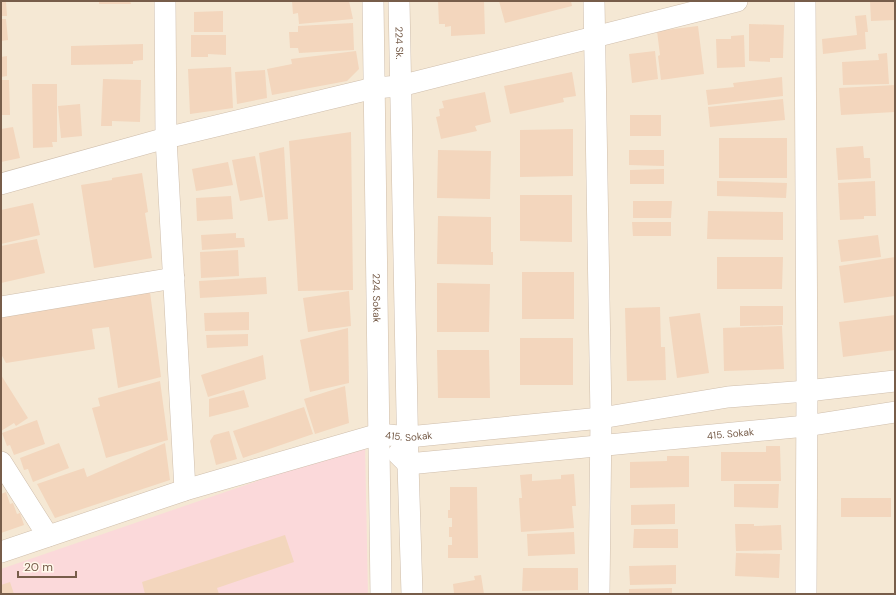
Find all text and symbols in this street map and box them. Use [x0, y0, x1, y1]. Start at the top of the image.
street label: 224 Sk. [392, 26, 406, 60]
street label: 224. Sokak [370, 273, 383, 323]
street label: 415. Sokak [706, 425, 755, 442]
street label: 415. Sokak [385, 429, 433, 444]
scale bar [18, 553, 76, 579]
text: 20 m [24, 559, 53, 575]

